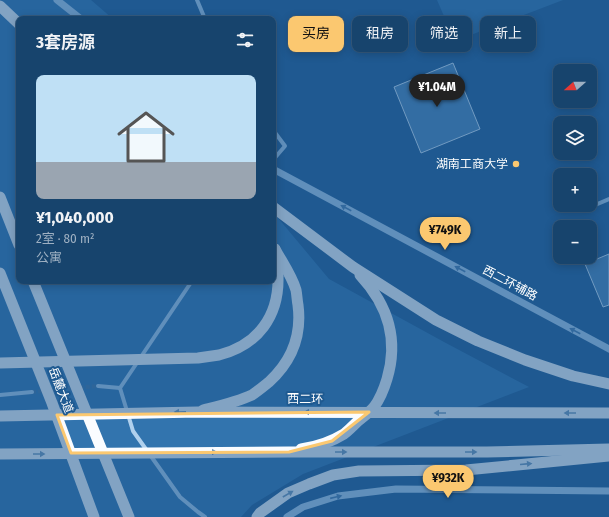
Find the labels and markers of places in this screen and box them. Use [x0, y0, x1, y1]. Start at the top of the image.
pin: ¥1.04M [404, 74, 470, 108]
place label: 湖南工商大学 [436, 157, 508, 171]
marker: 湖南工商大学 [511, 159, 521, 169]
pin: ¥749K [417, 217, 473, 251]
pin: ¥932K [420, 465, 476, 499]

